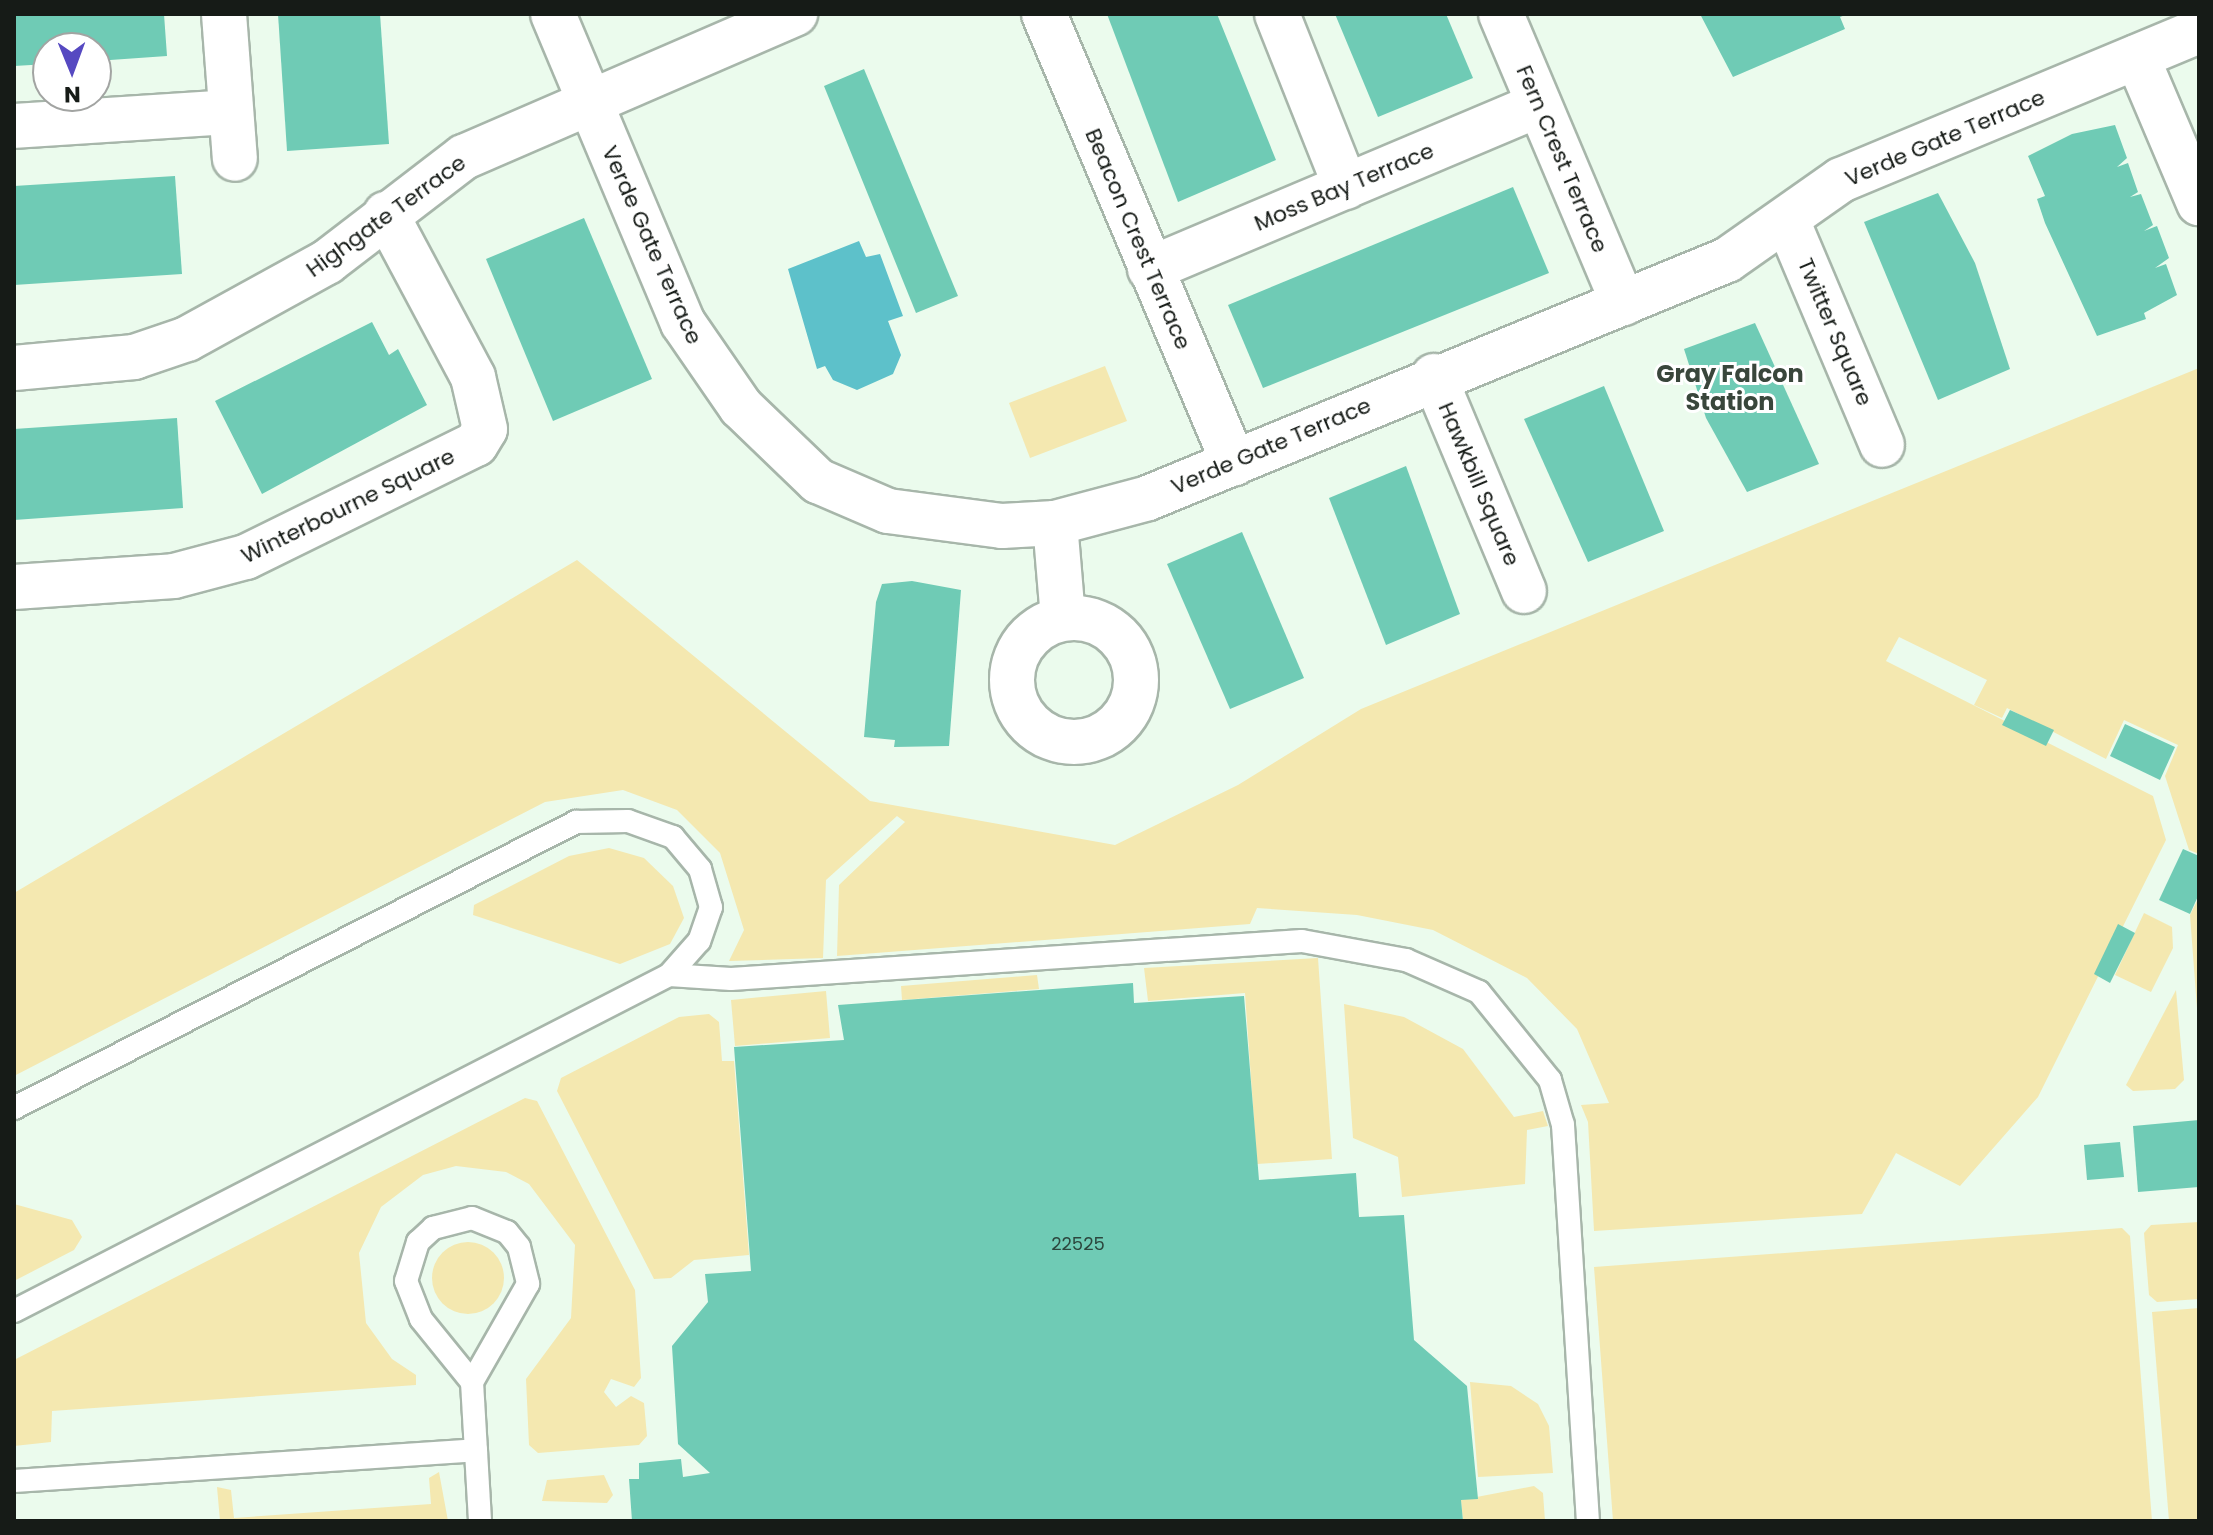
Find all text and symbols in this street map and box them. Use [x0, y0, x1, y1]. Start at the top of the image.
north arrow [32, 32, 112, 112]
street label: Fern Crest Terrace [1511, 61, 1613, 257]
text: N [64, 79, 81, 110]
street label: Verde Gate Terrace [1841, 84, 2049, 192]
street label: Beacon Crest Terrace [1079, 125, 1197, 353]
street label: Moss Bay Terrace [1250, 137, 1438, 237]
street label: Verde Gate Terrace [596, 142, 708, 348]
street label: Highgate Terrace [301, 149, 471, 283]
street label: Twitter Square [1792, 254, 1878, 410]
district label: Gray Falcon Station [1656, 360, 1804, 416]
street label: Verde Gate Terrace [1167, 392, 1375, 500]
street label: Hawkbill Square [1433, 398, 1525, 570]
street label: Winterbourne Square [237, 443, 459, 569]
house number: 22525 [1051, 1233, 1105, 1255]

